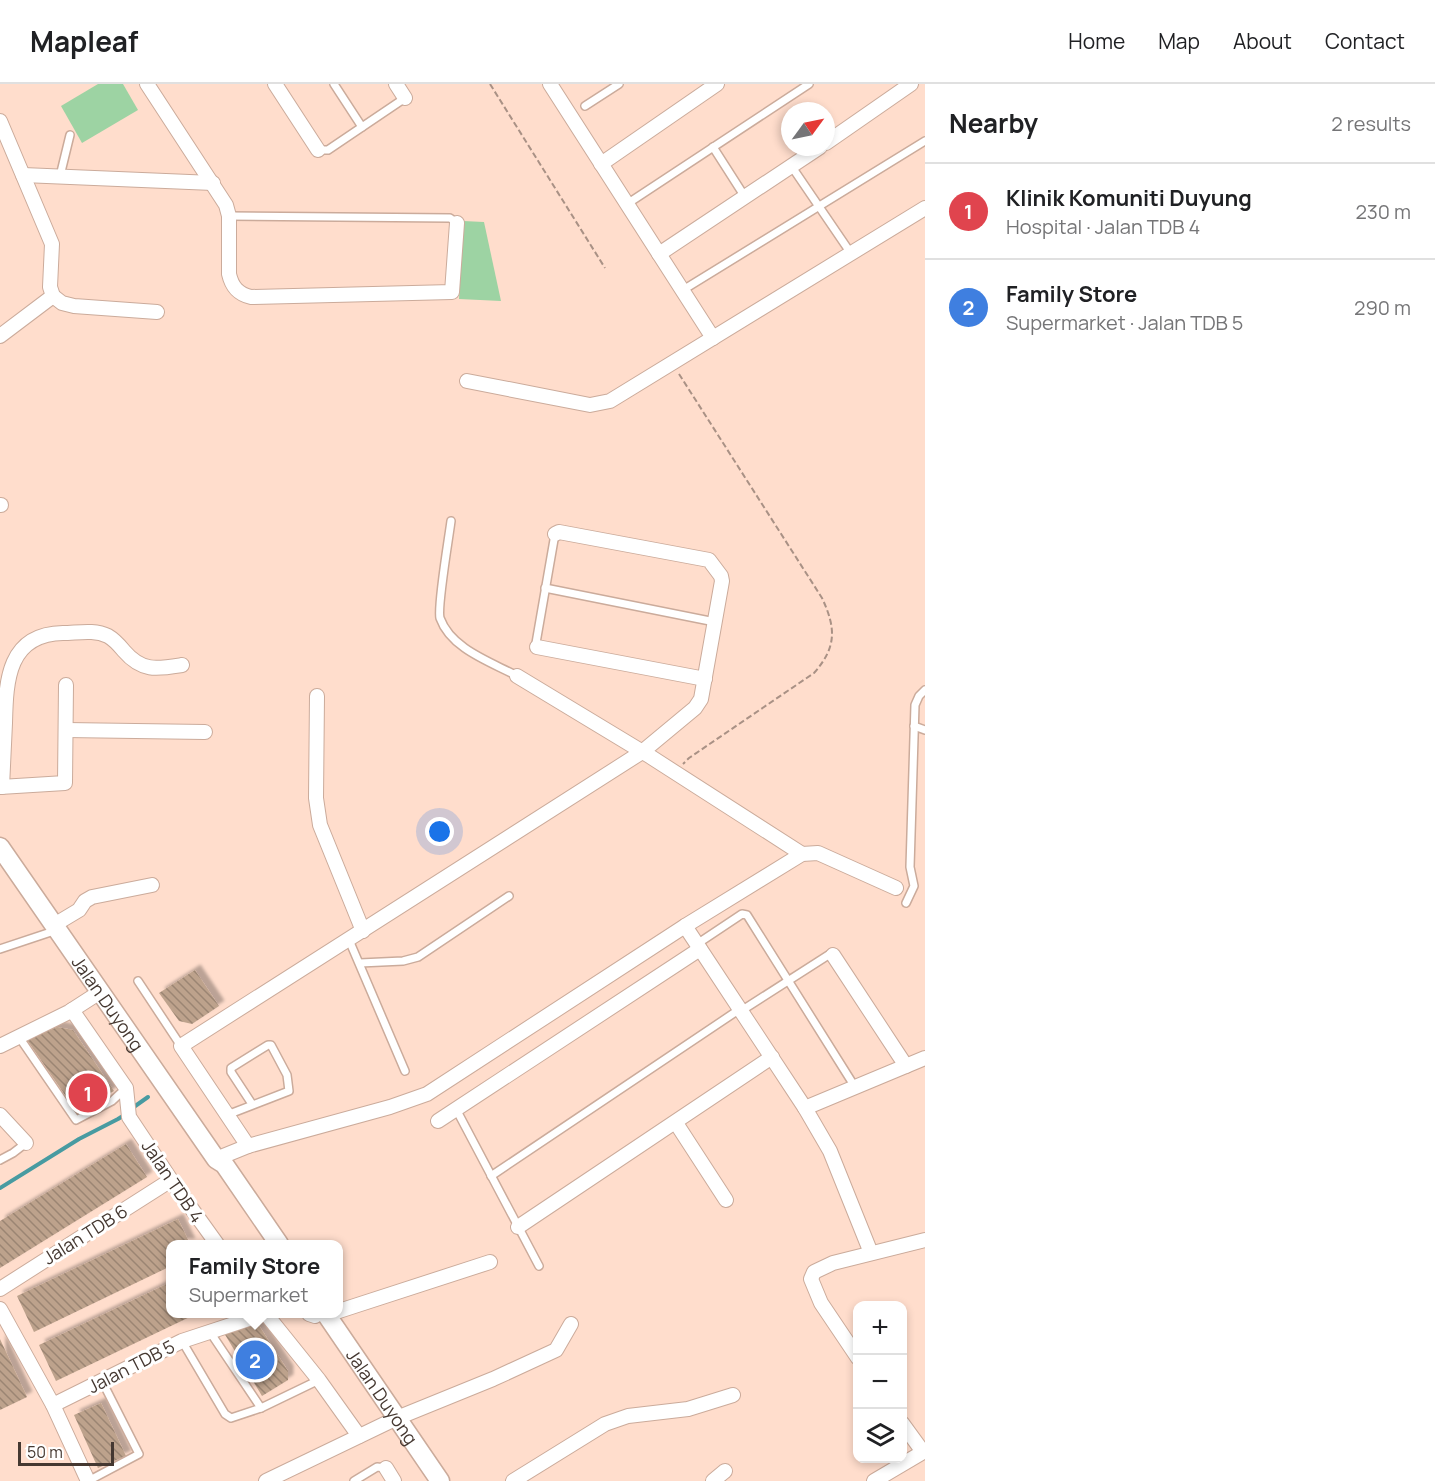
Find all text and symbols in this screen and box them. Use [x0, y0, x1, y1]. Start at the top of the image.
text: Mapleaf [30, 22, 138, 60]
text: Home [1068, 27, 1125, 55]
text: Map [1158, 27, 1200, 55]
text: About [1233, 27, 1292, 55]
text: Contact [1325, 27, 1405, 55]
north arrow [781, 102, 835, 156]
text: Nearby [949, 105, 1038, 141]
text: 2 results [1331, 110, 1411, 137]
text: Klinik Komuniti Duyung [1006, 183, 1252, 213]
text: 1 [964, 198, 973, 225]
text: 230 m [1355, 198, 1411, 225]
text: Hospital · Jalan TDB 4 [1006, 213, 1200, 240]
text: Family Store [1006, 279, 1137, 309]
text: 2 [963, 294, 974, 321]
text: 290 m [1354, 294, 1411, 321]
text: Supermarket · Jalan TDB 5 [1006, 309, 1243, 336]
your location [425, 817, 454, 846]
street label: Jalan Duyong [67, 951, 150, 1056]
pin: 1 [68, 1070, 107, 1116]
street label: Jalan TDB 4 [137, 1135, 209, 1227]
street label: Jalan TDB 6 [38, 1199, 132, 1269]
popup [166, 1240, 343, 1318]
text: Family Store [189, 1251, 320, 1281]
text: Supermarket [189, 1281, 308, 1308]
map controls [853, 1301, 907, 1463]
button: + [853, 1301, 907, 1355]
street label: Jalan TDB 5 [83, 1334, 179, 1398]
pin: 2 [236, 1338, 274, 1382]
street label: Jalan Duyong [341, 1344, 424, 1449]
button: − [853, 1355, 907, 1409]
button: layers [853, 1409, 907, 1463]
scale bar [18, 1439, 114, 1466]
text: 50 m [27, 1441, 63, 1463]

